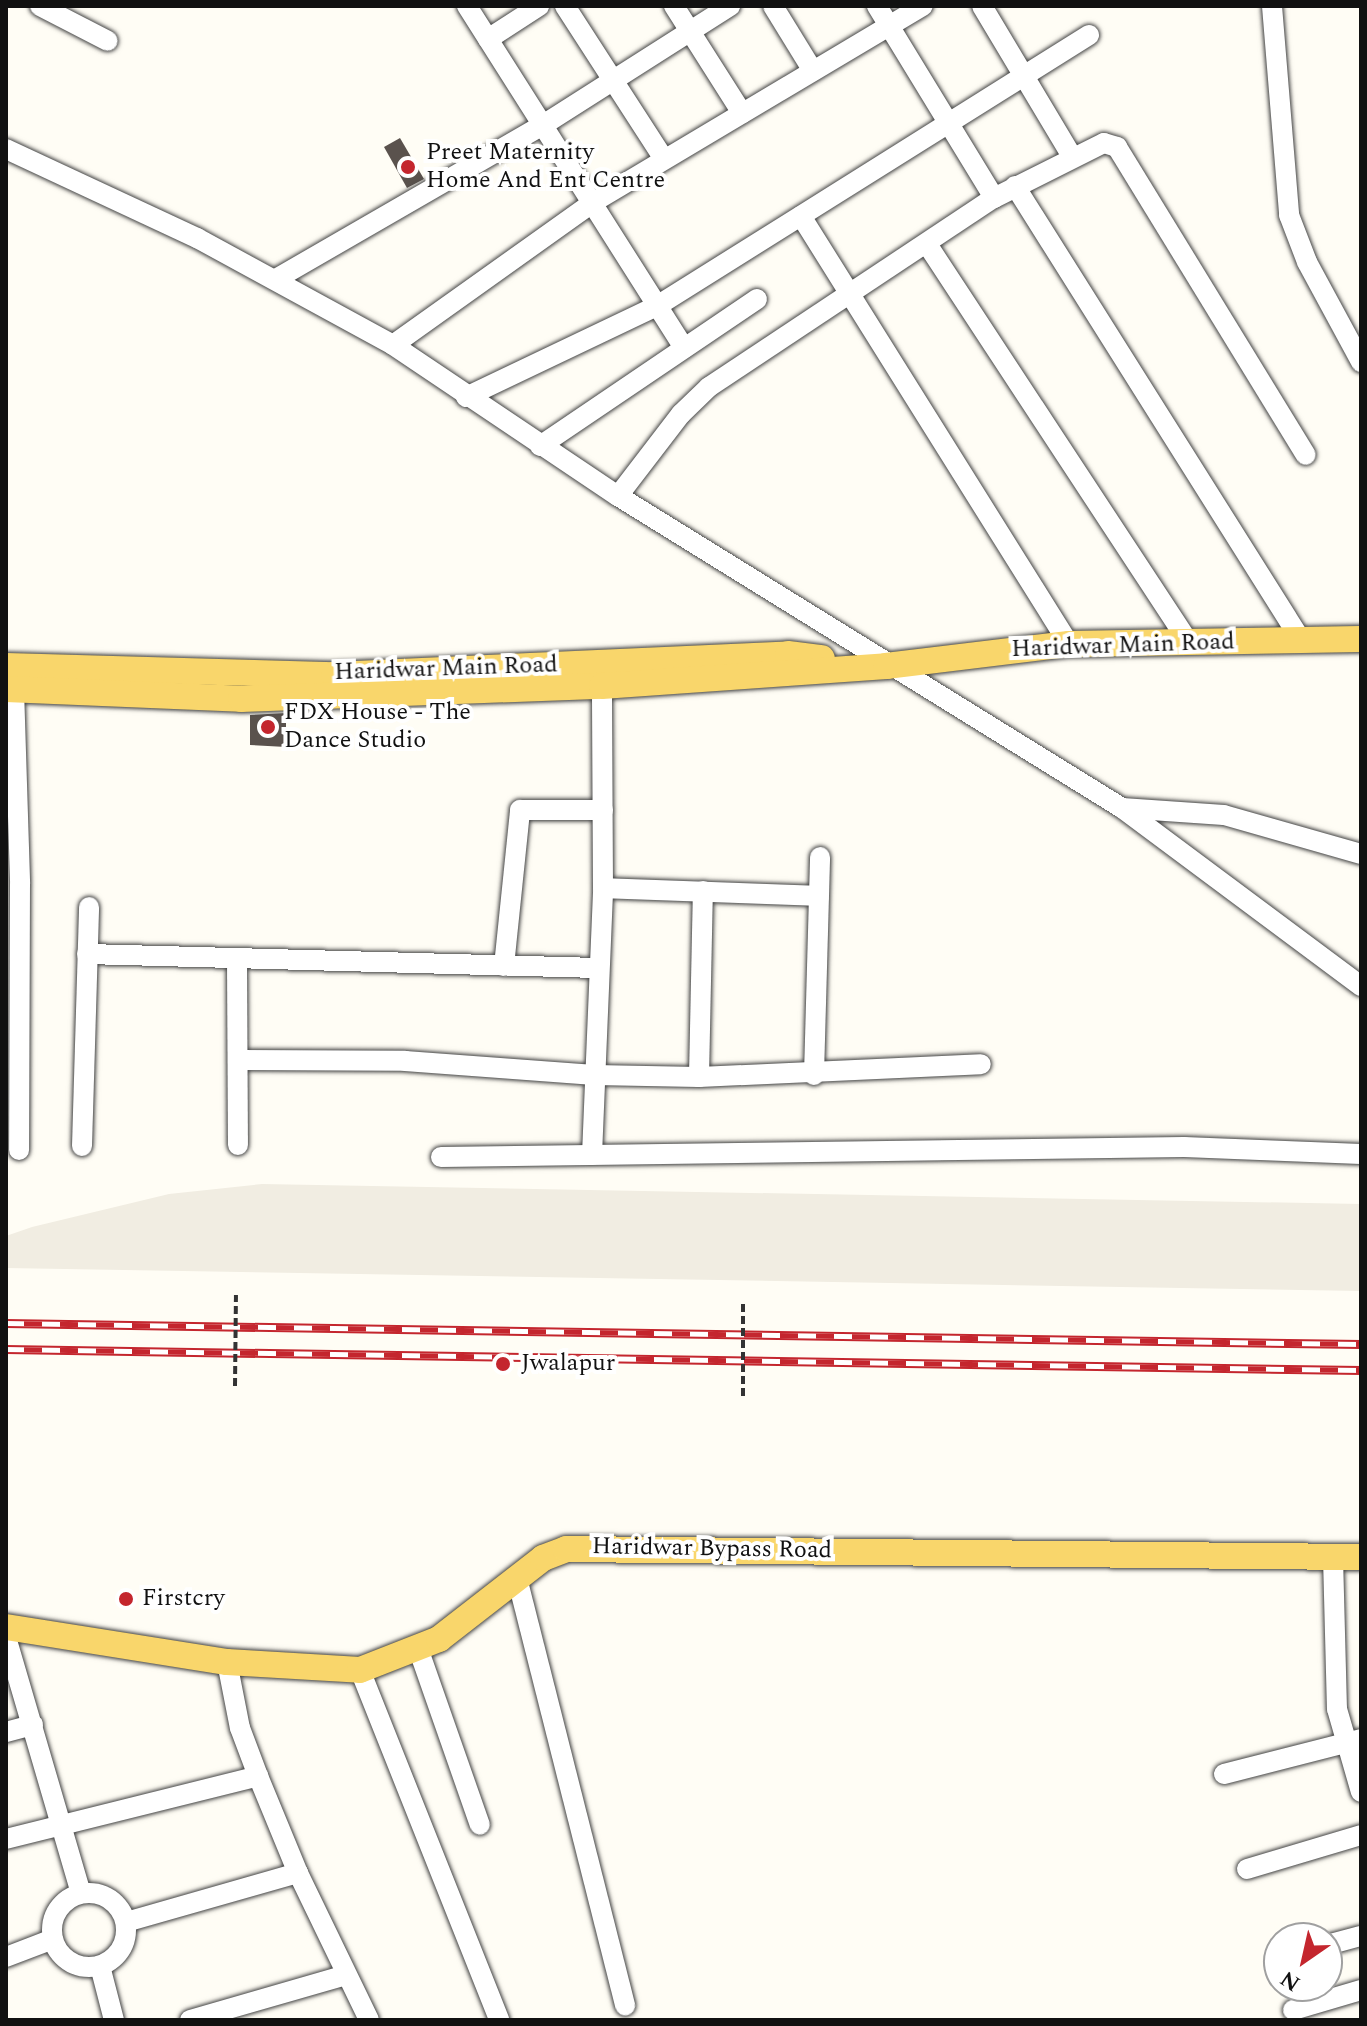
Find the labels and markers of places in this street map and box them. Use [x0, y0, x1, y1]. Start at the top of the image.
place label: Preet Maternity Home And Ent Centre [426, 139, 665, 195]
marker: Preet Maternity Home And Ent Centre [397, 156, 419, 178]
place label: FDX House - The Dance Studio [284, 699, 471, 755]
marker: FDX House - The Dance Studio [259, 718, 277, 736]
place label: Jwalapur [521, 1350, 615, 1378]
marker: Jwalapur [492, 1353, 514, 1375]
place label: Firstcry [142, 1585, 225, 1613]
marker: Firstcry [117, 1590, 135, 1608]

